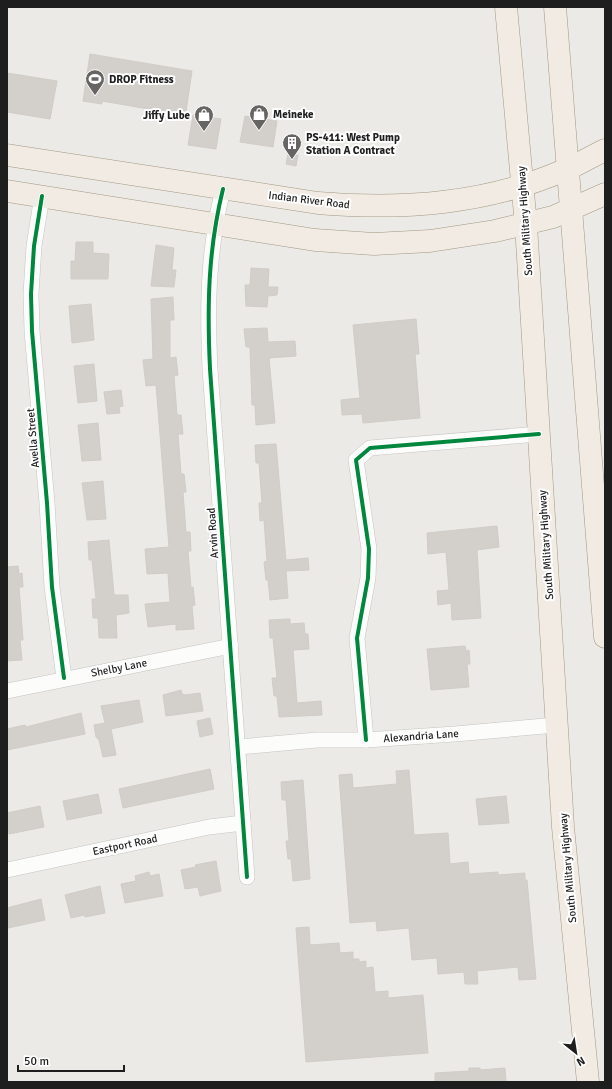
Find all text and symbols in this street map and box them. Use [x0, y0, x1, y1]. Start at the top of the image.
sports icon: DROP Fitness [84, 68, 106, 96]
place label: DROP Fitness [109, 73, 174, 86]
shop icon: Meineke [248, 103, 270, 131]
shop icon: Jiffy Lube [193, 104, 215, 132]
place label: Meineke [273, 108, 314, 121]
place label: Jiffy Lube [143, 109, 191, 122]
place label: PS-411: West Pump Station A Contract [306, 131, 400, 157]
building icon: PS-411: West Pump Station A Contract [281, 132, 303, 160]
street label: South Military Highway [515, 165, 535, 276]
street label: Indian River Road [268, 189, 351, 211]
street label: Avella Street [24, 407, 42, 468]
street label: South Military Highway [536, 489, 556, 600]
street label: Arvin Road [205, 507, 221, 559]
street label: Shelby Lane [90, 656, 148, 680]
street label: Alexandria Lane [383, 727, 459, 745]
street label: South Military Highway [557, 812, 579, 923]
street label: Eastport Road [91, 832, 159, 858]
north arrow [556, 1033, 596, 1073]
scale bar [18, 1047, 124, 1073]
text: 50 m [24, 1054, 49, 1069]
text: N [574, 1054, 587, 1069]

